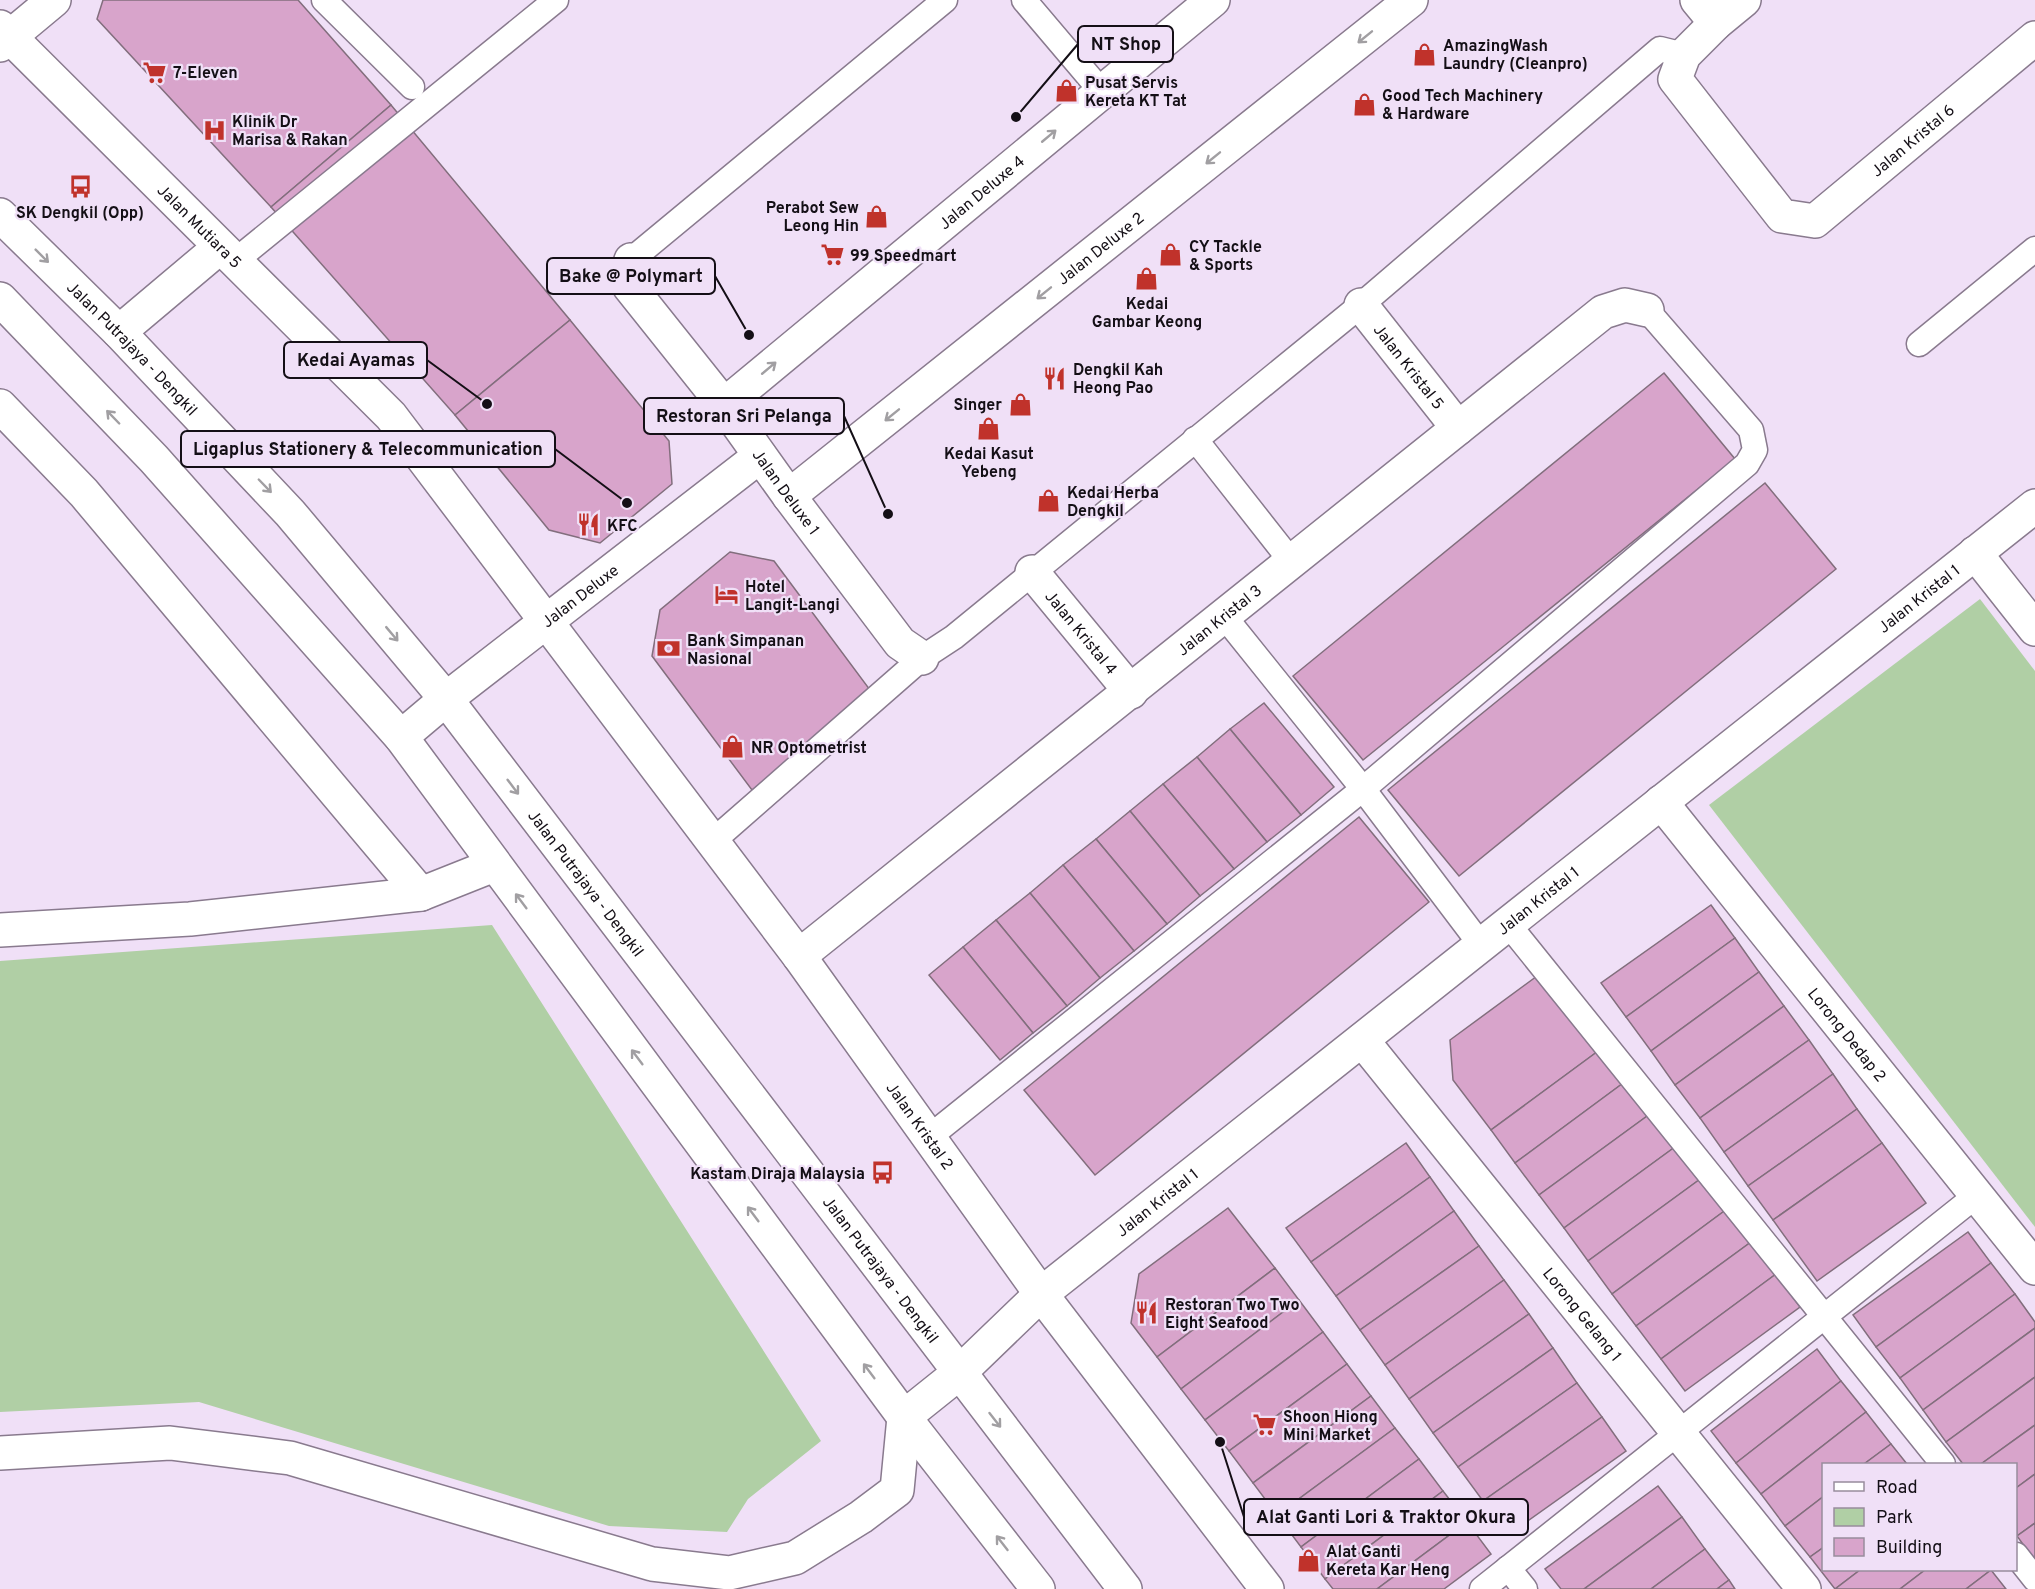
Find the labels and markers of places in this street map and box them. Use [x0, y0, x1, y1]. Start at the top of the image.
callout: NT Shop [1078, 26, 1173, 62]
place label: AmazingWash Laundry (Cleanpro) [1443, 37, 1588, 75]
shop icon: AmazingWash Laundry (Cleanpro) [1412, 41, 1438, 67]
supermarket icon: 7-Eleven [142, 59, 168, 85]
place label: 7-Eleven [173, 64, 238, 84]
place label: Pusat Servis Kereta KT Tat [1085, 74, 1187, 112]
shop icon: Pusat Servis Kereta KT Tat [1054, 78, 1080, 104]
place label: Good Tech Machinery & Hardware [1382, 87, 1543, 125]
shop icon: Good Tech Machinery & Hardware [1351, 91, 1377, 117]
place label: Klinik Dr Marisa & Rakan [232, 113, 348, 151]
hospital icon: Klinik Dr Marisa & Rakan [201, 117, 227, 143]
bus stop icon: SK Dengkil (Opp) [67, 174, 93, 200]
place label: Perabot Sew Leong Hin [766, 199, 859, 237]
shop icon: Perabot Sew Leong Hin [864, 203, 890, 229]
place label: SK Dengkil (Opp) [16, 204, 144, 224]
place label: CY Tackle & Sports [1189, 238, 1262, 276]
supermarket icon: 99 Speedmart [819, 242, 845, 268]
shop icon: CY Tackle & Sports [1158, 242, 1184, 268]
place label: 99 Speedmart [850, 247, 957, 267]
callout: Bake @ Polymart [547, 258, 715, 294]
shop icon: Kedai Gambar Keong [1134, 265, 1160, 291]
place label: Kedai Gambar Keong [1092, 295, 1202, 333]
callout: Kedai Ayamas [284, 342, 427, 378]
place label: Dengkil Kah Heong Pao [1073, 361, 1163, 399]
restaurant icon: Dengkil Kah Heong Pao [1042, 365, 1068, 391]
shop icon: Singer [1007, 391, 1033, 417]
place label: Singer [953, 396, 1002, 416]
callout: Restoran Sri Pelanga [644, 398, 844, 434]
shop icon: Kedai Kasut Yebeng [976, 415, 1002, 441]
callout: Ligaplus Stationery & Telecommunication [181, 431, 555, 467]
place label: Kedai Kasut Yebeng [944, 445, 1034, 483]
place label: Kedai Herba Dengkil [1067, 484, 1159, 522]
shop icon: Kedai Herba Dengkil [1036, 488, 1062, 514]
restaurant icon: KFC [576, 512, 602, 538]
place label: KFC [607, 517, 637, 537]
place label: Hotel Langit-Langi [745, 578, 840, 616]
hotel icon: Hotel Langit-Langi [714, 582, 740, 608]
place label: Bank Simpanan Nasional [687, 632, 804, 670]
bank icon: Bank Simpanan Nasional [656, 636, 682, 662]
shop icon: NR Optometrist [720, 734, 746, 760]
place label: NR Optometrist [751, 739, 867, 759]
bus stop icon: Kastam Diraja Malaysia [870, 1160, 896, 1186]
place label: Kastam Diraja Malaysia [690, 1165, 865, 1185]
place label: Restoran Two Two Eight Seafood [1165, 1296, 1300, 1334]
restaurant icon: Restoran Two Two Eight Seafood [1134, 1300, 1160, 1326]
place label: Shoon Hiong Mini Market [1283, 1408, 1378, 1446]
supermarket icon: Shoon Hiong Mini Market [1252, 1412, 1278, 1438]
callout: Alat Ganti Lori & Traktor Okura [1244, 1499, 1528, 1535]
place label: Alat Ganti Kereta Kar Heng [1326, 1543, 1450, 1581]
shop icon: Alat Ganti Kereta Kar Heng [1295, 1547, 1321, 1573]

